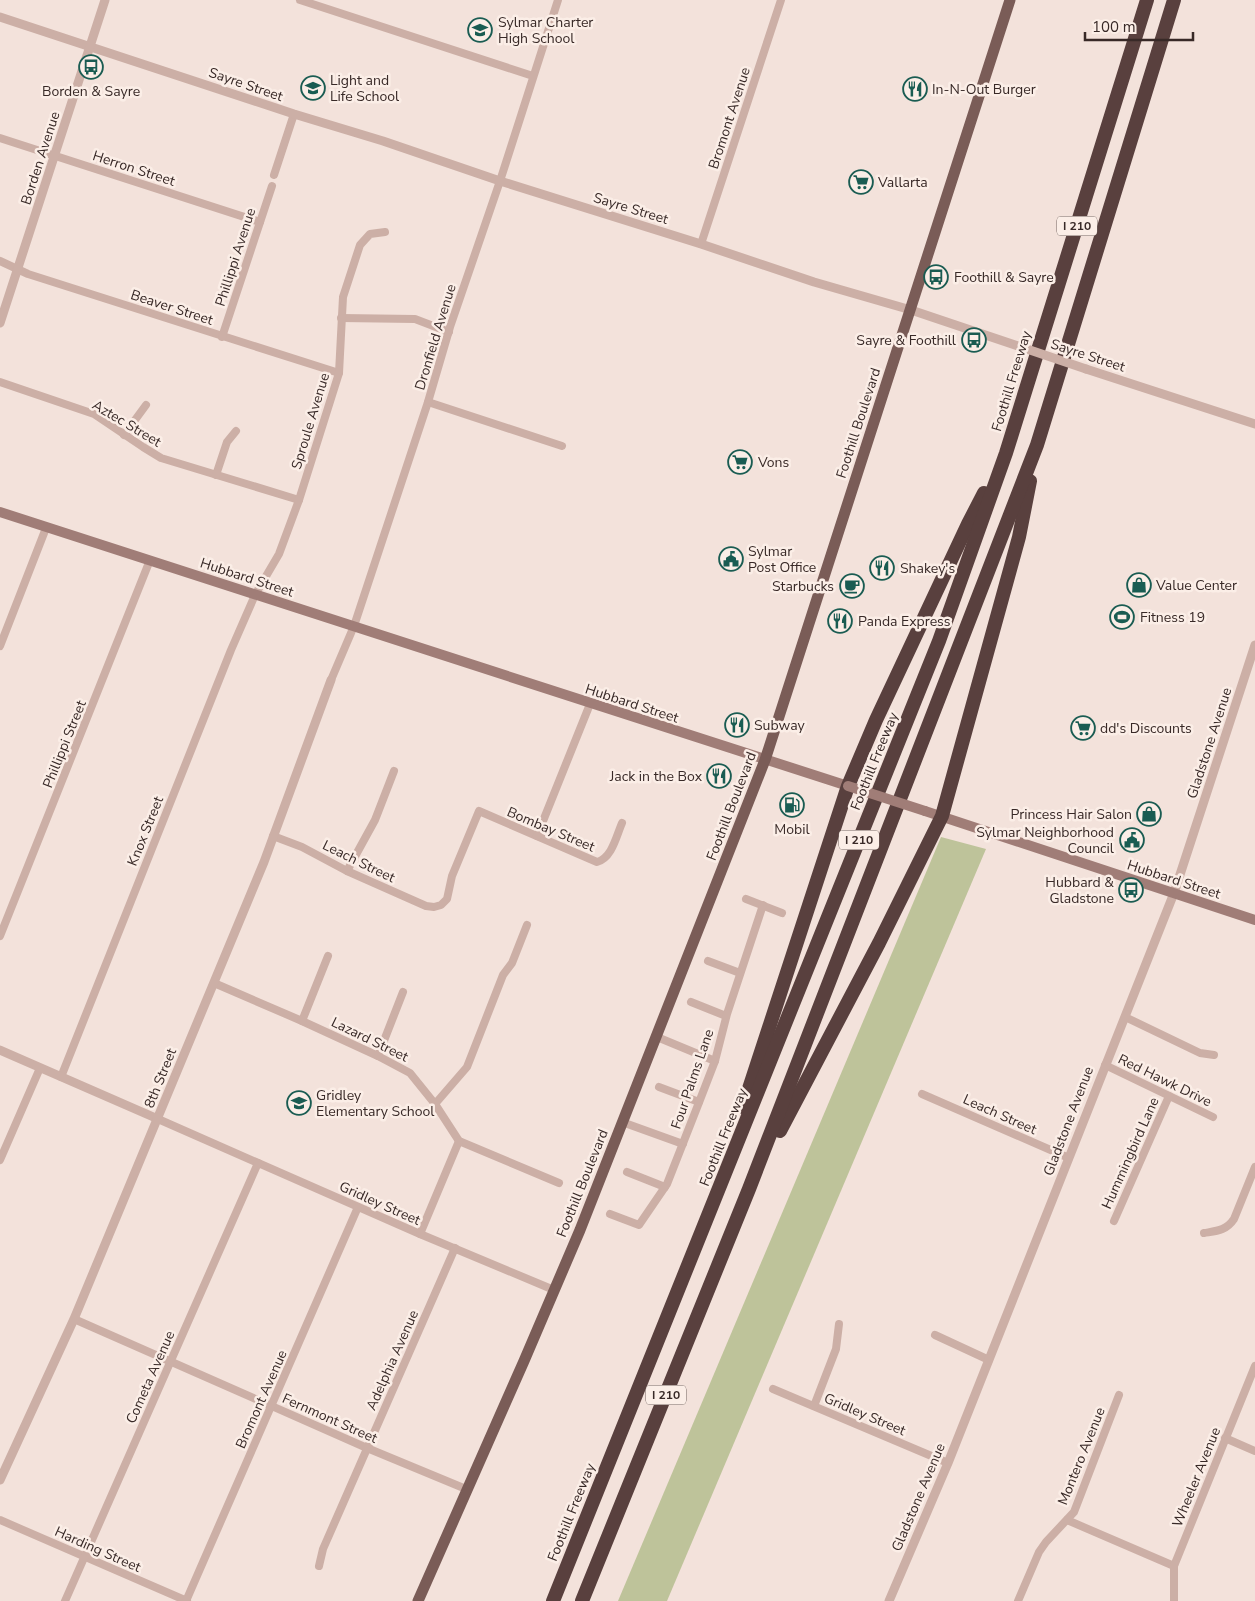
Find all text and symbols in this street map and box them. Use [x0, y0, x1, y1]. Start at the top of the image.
scale bar [1085, 10, 1192, 42]
place label: Sylmar Charter High School [498, 13, 593, 48]
school or university icon: Sylmar Charter High School [467, 17, 493, 43]
text: 100 m [1092, 17, 1136, 37]
bus stop icon: Borden & Sayre [78, 54, 104, 80]
street label: Sayre Street [206, 63, 286, 106]
street label: Bromont Avenue [704, 65, 755, 172]
place label: Light and Life School [330, 71, 400, 106]
school or university icon: Light and Life School [300, 75, 326, 101]
restaurant icon: In-N-Out Burger [902, 76, 928, 102]
place label: In-N-Out Burger [932, 80, 1036, 99]
place label: Borden & Sayre [42, 82, 140, 101]
street label: Borden Avenue [16, 109, 64, 207]
street label: Herron Street [90, 146, 178, 191]
supermarket icon: Vallarta [848, 169, 874, 195]
place label: Vallarta [877, 173, 928, 192]
street label: Sayre Street [591, 188, 671, 229]
street label: Phillippi Avenue [211, 206, 260, 309]
road number: I 210 [1057, 217, 1097, 236]
bus stop icon: Foothill & Sayre [923, 264, 949, 290]
place label: Foothill & Sayre [954, 268, 1054, 287]
street label: Dronfield Avenue [410, 282, 461, 392]
street label: Beaver Street [128, 285, 216, 330]
bus stop icon: Sayre & Foothill [961, 327, 987, 353]
street label: Foothill Freeway [987, 328, 1036, 434]
place label: Sayre & Foothill [856, 331, 957, 350]
street label: Sayre Street [1048, 334, 1128, 376]
street label: Foothill Boulevard [832, 366, 885, 481]
street label: Sproule Avenue [287, 371, 334, 472]
street label: Aztec Street [89, 395, 165, 452]
supermarket icon: Vons [727, 449, 753, 475]
place label: Vons [757, 453, 790, 472]
place label: Sylmar Post Office [748, 542, 816, 577]
public building icon: Sylmar Post Office [718, 546, 744, 572]
street label: Hubbard Street [198, 553, 296, 602]
restaurant icon: Shakey's [869, 555, 895, 581]
place label: Shakey's [900, 559, 955, 578]
shop icon: Value Center [1126, 572, 1152, 598]
cafe icon: Starbucks [839, 573, 865, 599]
place label: Value Center [1155, 576, 1237, 595]
place label: Starbucks [772, 577, 834, 596]
sports icon: Fitness 19 [1109, 604, 1135, 630]
restaurant icon: Panda Express [827, 608, 853, 634]
place label: Fitness 19 [1140, 608, 1205, 627]
place label: Panda Express [858, 612, 951, 631]
street label: Hubbard Street [583, 679, 681, 728]
street label: Gladstone Avenue [1183, 685, 1236, 801]
street label: Phillippi Street [38, 697, 91, 791]
street label: Foothill Freeway [846, 709, 903, 813]
restaurant icon: Subway [724, 712, 750, 738]
supermarket icon: dd's Discounts [1070, 715, 1096, 741]
place label: Subway [754, 716, 806, 735]
place label: dd's Discounts [1100, 719, 1192, 738]
street label: Foothill Boulevard [702, 749, 761, 863]
restaurant icon: Jack in the Box [706, 763, 732, 789]
place label: Jack in the Box [609, 767, 703, 786]
fuel station icon: Mobil [779, 792, 805, 818]
street label: Knox Street [123, 793, 168, 869]
shop icon: Princess Hair Salon [1136, 801, 1162, 827]
street label: Bombay Street [504, 802, 598, 857]
place label: Princess Hair Salon [1010, 805, 1132, 824]
place label: Mobil [774, 820, 811, 839]
place label: Sylmar Neighborhood Council [976, 823, 1115, 858]
public building icon: Sylmar Neighborhood Council [1119, 827, 1145, 853]
road number: I 210 [839, 830, 879, 850]
street label: Leach Street [319, 836, 398, 887]
street label: Hubbard Street [1125, 855, 1223, 904]
place label: Hubbard & Gladstone [1045, 873, 1114, 908]
bus stop icon: Hubbard & Gladstone [1118, 877, 1144, 903]
street label: Lazard Street [328, 1013, 412, 1066]
street label: Four Palms Lane [666, 1027, 718, 1132]
street label: 8th Street [140, 1045, 181, 1111]
street label: Red Hawk Drive [1115, 1050, 1215, 1111]
street label: Gladstone Avenue [1039, 1064, 1098, 1179]
street label: Foothill Freeway [695, 1085, 752, 1189]
place label: Gridley Elementary School [316, 1086, 435, 1121]
school or university icon: Gridley Elementary School [286, 1090, 312, 1116]
street label: Leach Street [960, 1090, 1040, 1139]
street label: Hummingbird Lane [1097, 1094, 1164, 1212]
street label: Foothill Boulevard [552, 1126, 613, 1240]
street label: Gridley Street [336, 1177, 423, 1230]
street label: Adelphia Avenue [362, 1307, 423, 1413]
street label: Cometa Avenue [121, 1328, 179, 1427]
street label: Bromont Avenue [231, 1347, 292, 1452]
road number: I 210 [646, 1386, 686, 1404]
street label: Fernmont Street [279, 1389, 380, 1448]
street label: Gridley Street [821, 1389, 909, 1440]
street label: Montero Avenue [1053, 1404, 1110, 1508]
street label: Wheeler Avenue [1168, 1424, 1225, 1530]
street label: Gladstone Avenue [887, 1440, 950, 1554]
street label: Foothill Freeway [543, 1460, 600, 1564]
street label: Harding Street [52, 1522, 144, 1577]

